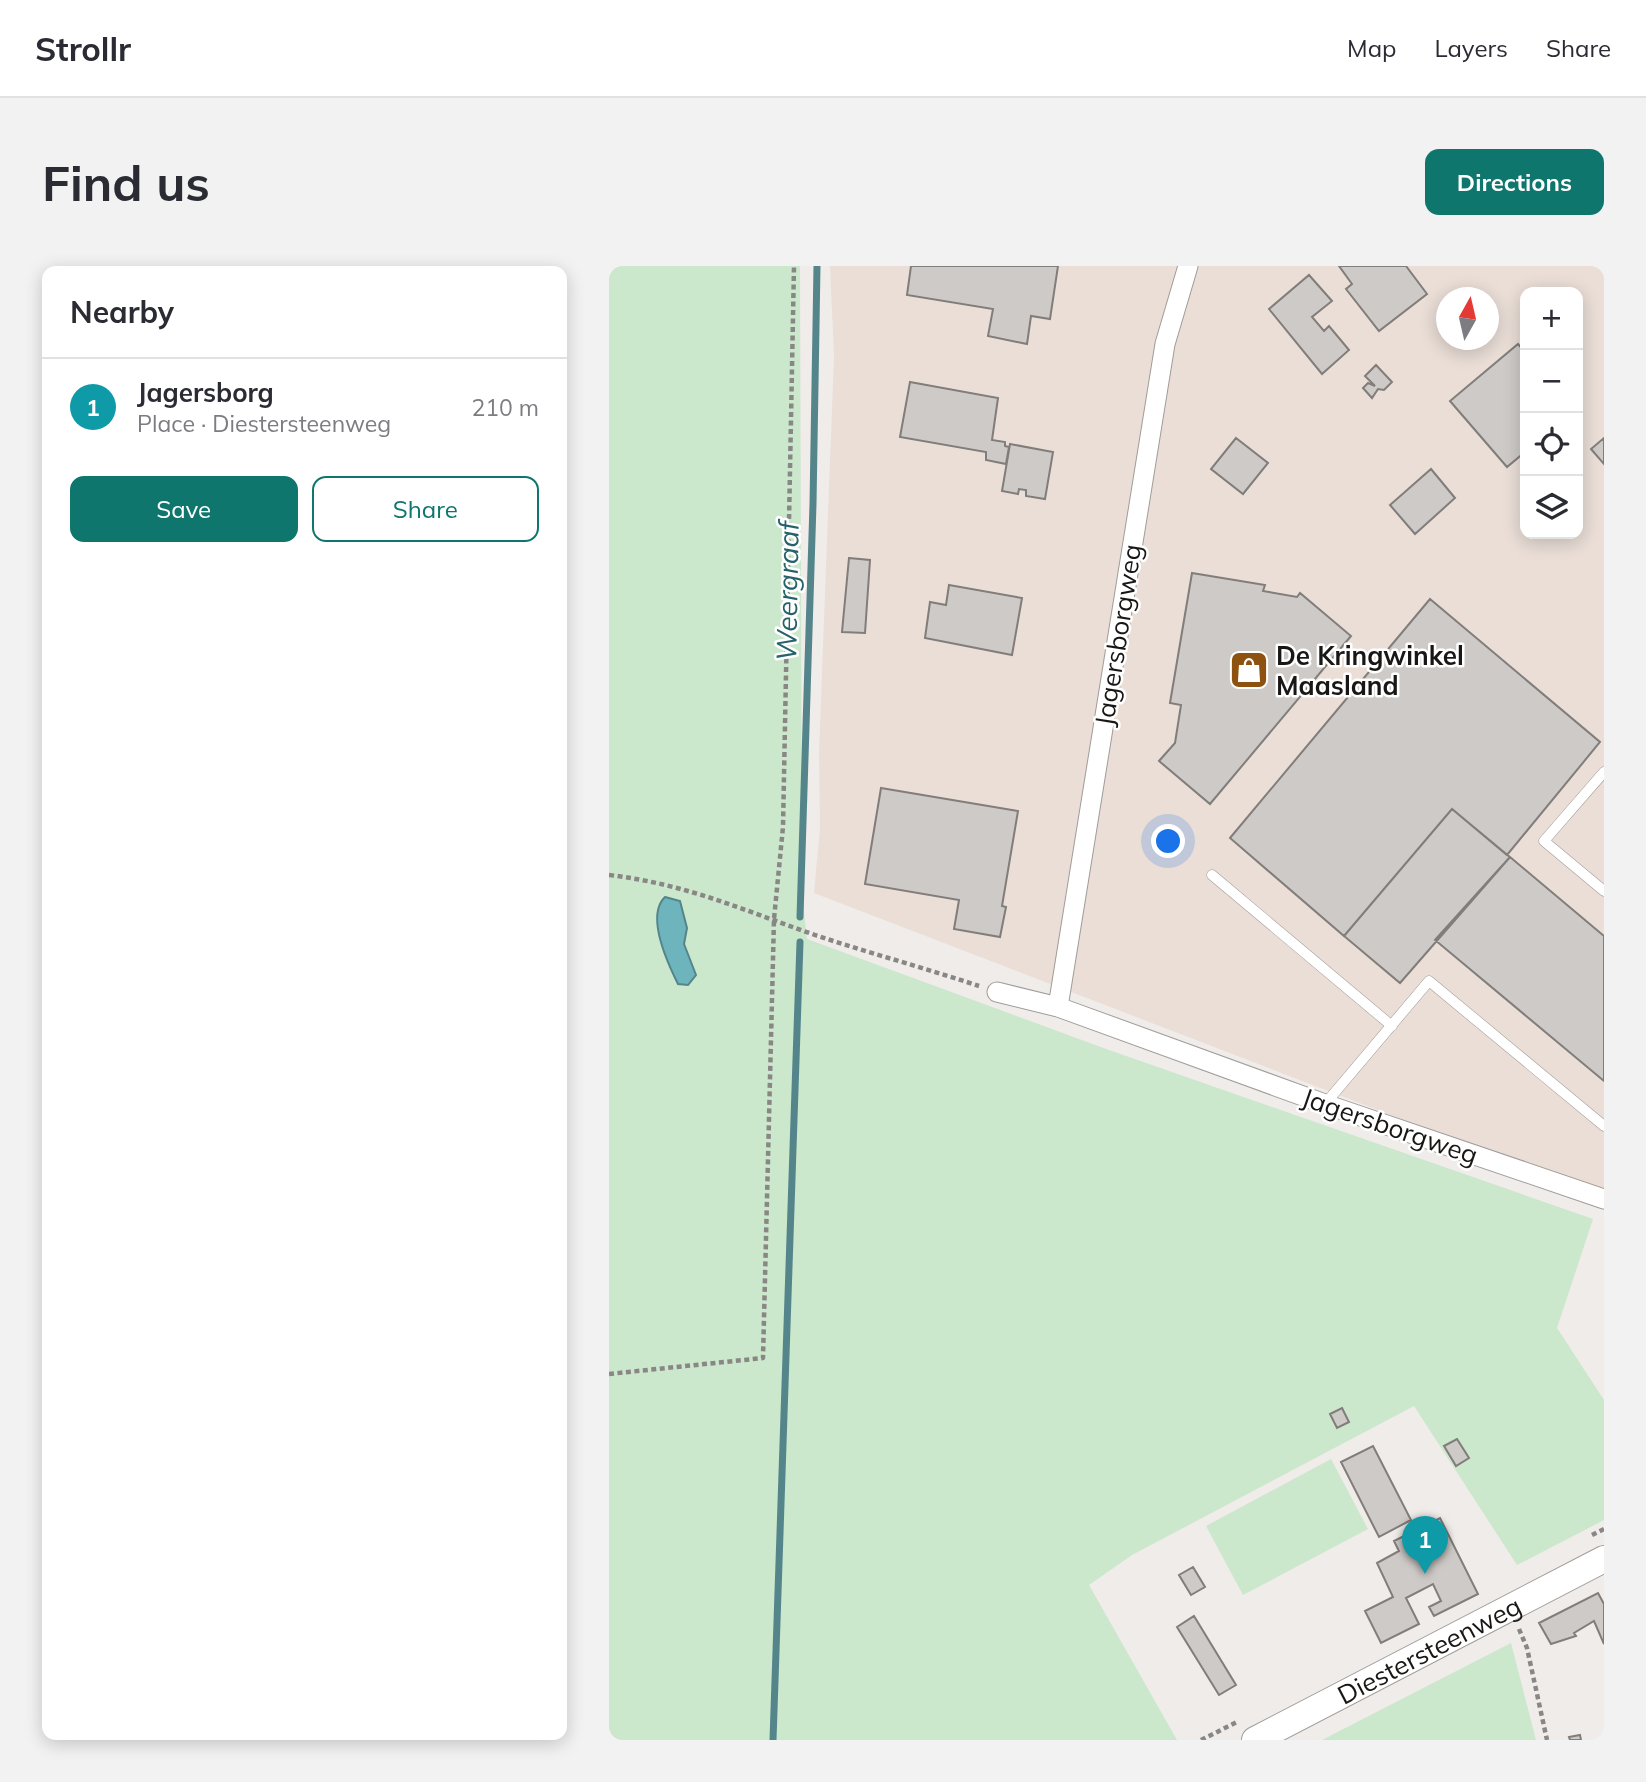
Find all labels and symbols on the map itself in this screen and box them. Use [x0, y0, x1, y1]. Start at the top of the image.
north arrow [1436, 287, 1499, 350]
water label: Weergraaf [768, 518, 806, 661]
street label: Jagersborgweg [1087, 542, 1149, 728]
place label: De Kringwinkel Maasland [1276, 639, 1464, 702]
shop icon: De Kringwinkel Maasland [1228, 649, 1270, 691]
your location [1151, 824, 1185, 858]
street label: Jagersborgweg [1298, 1080, 1482, 1172]
pin: 1 [1402, 1516, 1448, 1574]
street label: Diestersteenweg [1332, 1589, 1526, 1711]

